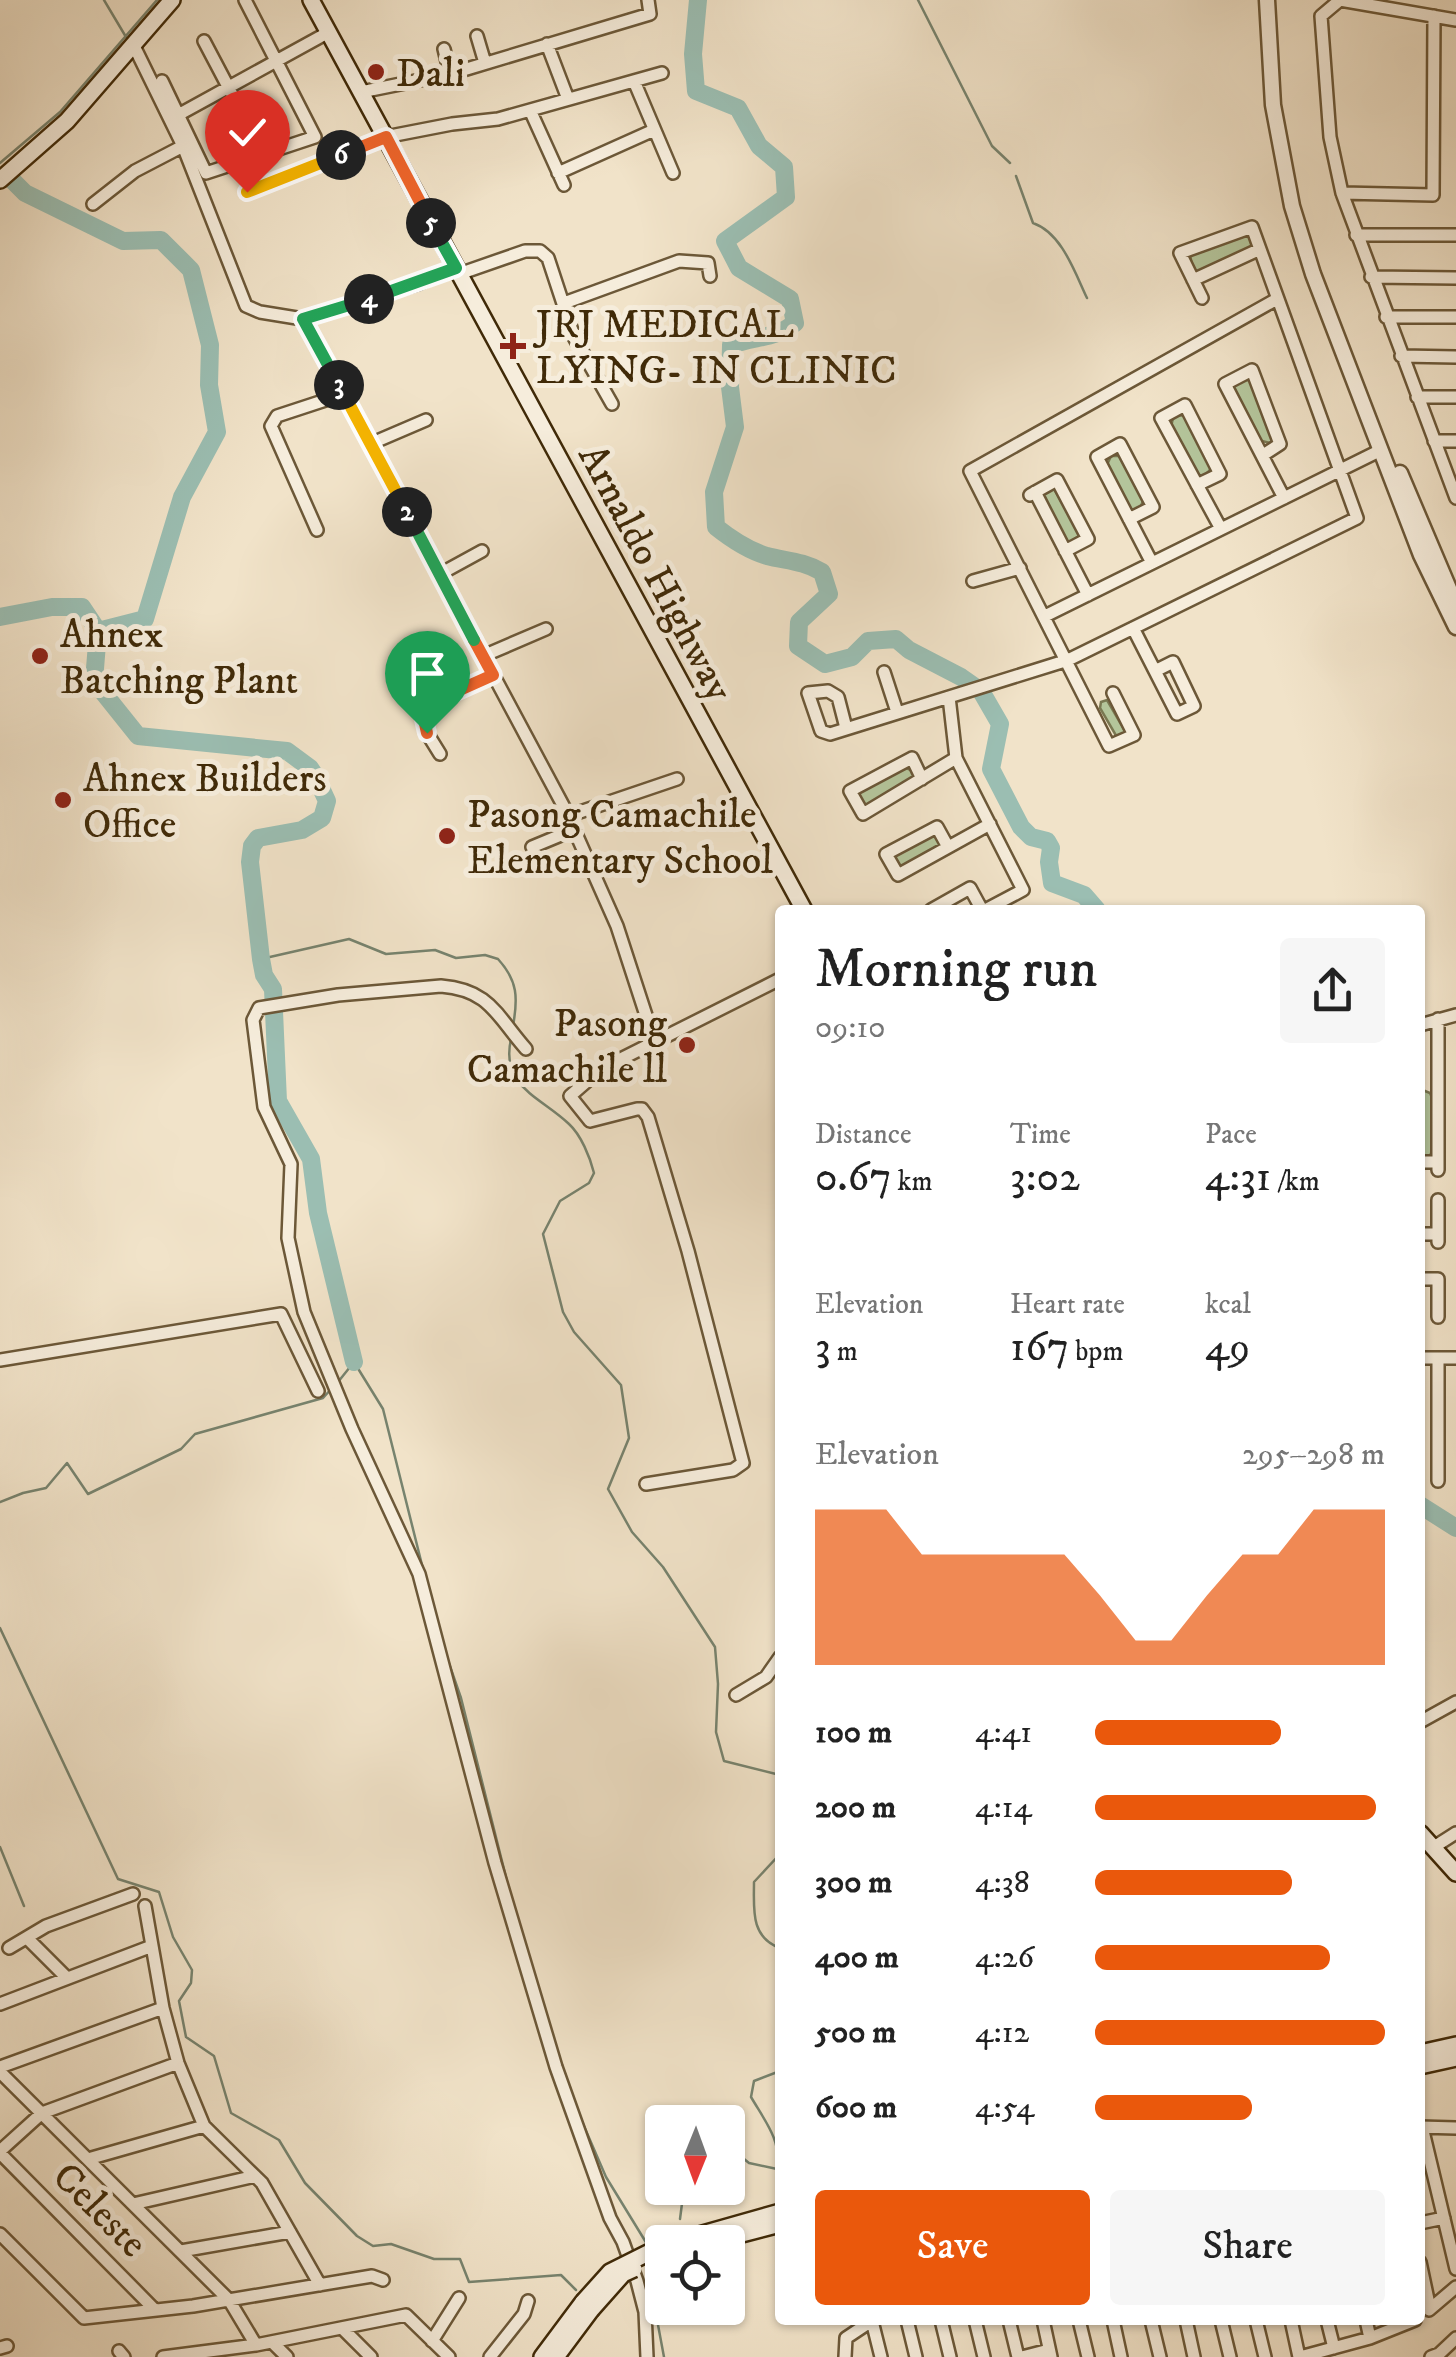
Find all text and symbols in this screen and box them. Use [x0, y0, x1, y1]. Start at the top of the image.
place label: Dali [396, 50, 465, 100]
marker: Dali [365, 61, 387, 83]
pin [205, 90, 290, 193]
icon: check [220, 105, 275, 160]
pin: 6 [316, 130, 366, 180]
text: 6 [334, 137, 348, 172]
pin: 5 [406, 198, 456, 248]
text: 5 [424, 205, 438, 240]
pin: 4 [344, 274, 394, 324]
text: 4 [361, 281, 377, 316]
place label: JRJ MEDICAL LYING- IN CLINIC [532, 301, 897, 397]
marker: JRJ MEDICAL LYING- IN CLINIC [500, 333, 526, 359]
pin: 3 [314, 360, 364, 410]
text: 3 [334, 367, 344, 402]
street label: Arnaldo Highway [566, 436, 743, 711]
pin: 2 [382, 487, 432, 537]
text: 2 [400, 494, 414, 529]
place label: Ahnex Batching Plant [60, 611, 298, 707]
pin [385, 631, 470, 734]
marker: Ahnex Batching Plant [29, 645, 51, 667]
icon: arrive [400, 646, 455, 701]
place label: Ahnex Builders Office [83, 755, 327, 851]
marker: Ahnex Builders Office [52, 789, 74, 811]
place label: Pasong Camachile Elementary School [467, 791, 773, 887]
marker: Pasong Camachile Elementary School [436, 825, 458, 847]
text: Morning run [815, 936, 1097, 1005]
button: share [1280, 938, 1385, 1043]
place label: Pasong Camachile ll [467, 1000, 668, 1096]
text: 09:10 [815, 1008, 885, 1048]
marker: Pasong Camachile ll [676, 1034, 698, 1056]
text: Distance [815, 1117, 911, 1152]
text: Time [1010, 1117, 1071, 1152]
text: Pace [1205, 1117, 1257, 1152]
text: 0.67 [815, 1152, 892, 1204]
text: 3:02 [1010, 1152, 1080, 1204]
text: 4:31 [1205, 1152, 1271, 1204]
text: km [892, 1164, 932, 1199]
text: /km [1271, 1164, 1320, 1199]
text: Elevation [815, 1287, 923, 1322]
text: Heart rate [1010, 1287, 1125, 1322]
text: kcal [1205, 1287, 1251, 1322]
text: 3 [815, 1322, 831, 1374]
text: 167 [1010, 1322, 1069, 1374]
text: 49 [1205, 1322, 1250, 1374]
text: m [831, 1334, 858, 1369]
text: bpm [1069, 1334, 1123, 1369]
text: Elevation [815, 1435, 939, 1475]
text: 295–298 m [1242, 1435, 1385, 1475]
text: 100 m [815, 1713, 892, 1753]
text: 4:41 [975, 1713, 1032, 1753]
text: 200 m [815, 1788, 896, 1828]
text: 4:14 [975, 1788, 1032, 1828]
text: 300 m [815, 1863, 892, 1903]
text: 4:38 [975, 1863, 1030, 1903]
text: 400 m [815, 1938, 899, 1978]
text: 4:26 [975, 1938, 1034, 1978]
text: 500 m [815, 2013, 896, 2053]
text: 4:12 [975, 2013, 1029, 2053]
text: 600 m [815, 2088, 897, 2128]
text: 4:54 [975, 2088, 1034, 2128]
north arrow [645, 2105, 745, 2205]
map controls [645, 2105, 745, 2325]
street label: Celeste [41, 2153, 157, 2269]
button: Save [815, 2190, 1090, 2305]
button: Share [1110, 2190, 1385, 2305]
button: locate [645, 2225, 745, 2325]

